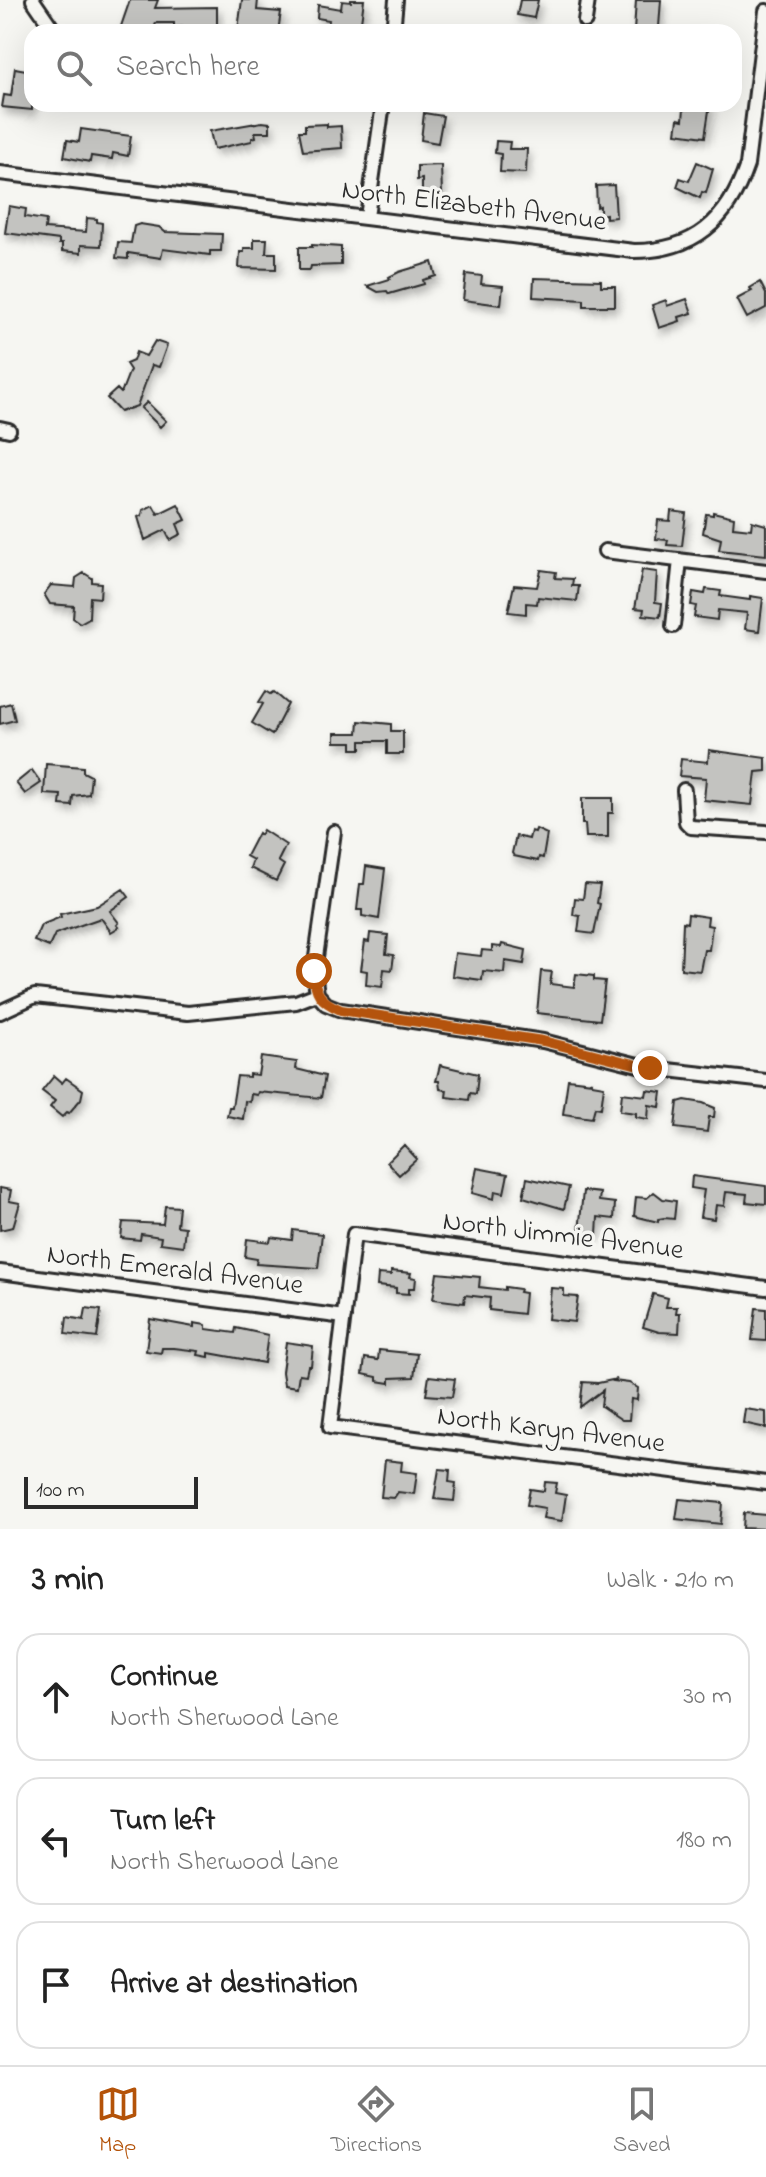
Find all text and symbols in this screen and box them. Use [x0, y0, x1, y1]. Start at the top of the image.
search box [24, 24, 742, 112]
icon: search [52, 46, 96, 90]
text: Search here [116, 46, 260, 90]
street label: North Elizabeth Avenue [339, 170, 609, 244]
route start [296, 953, 332, 989]
route end [632, 1050, 668, 1086]
street label: North Jimmie Avenue [440, 1202, 686, 1272]
street label: North Emerald Avenue [44, 1235, 306, 1307]
street label: North Karyn Avenue [435, 1397, 668, 1465]
scale bar [24, 1473, 198, 1509]
text: 100 m [36, 1475, 85, 1507]
text: 3 min [32, 1556, 104, 1606]
text: Walk · 210 m [606, 1562, 734, 1600]
text: Continue [110, 1656, 218, 1700]
icon: ahead [34, 1675, 78, 1719]
text: 30 m [683, 1678, 732, 1716]
text: North Sherwood Lane [110, 1700, 339, 1738]
text: Turn left [110, 1800, 215, 1844]
icon: left [34, 1819, 78, 1863]
text: 180 m [676, 1822, 732, 1860]
text: North Sherwood Lane [110, 1844, 339, 1882]
icon: arrive [34, 1963, 78, 2007]
text: Arrive at destination [110, 1963, 358, 2007]
tab: Map [96, 2082, 140, 2162]
tab: Directions [331, 2082, 422, 2162]
tab: Saved [613, 2082, 670, 2162]

